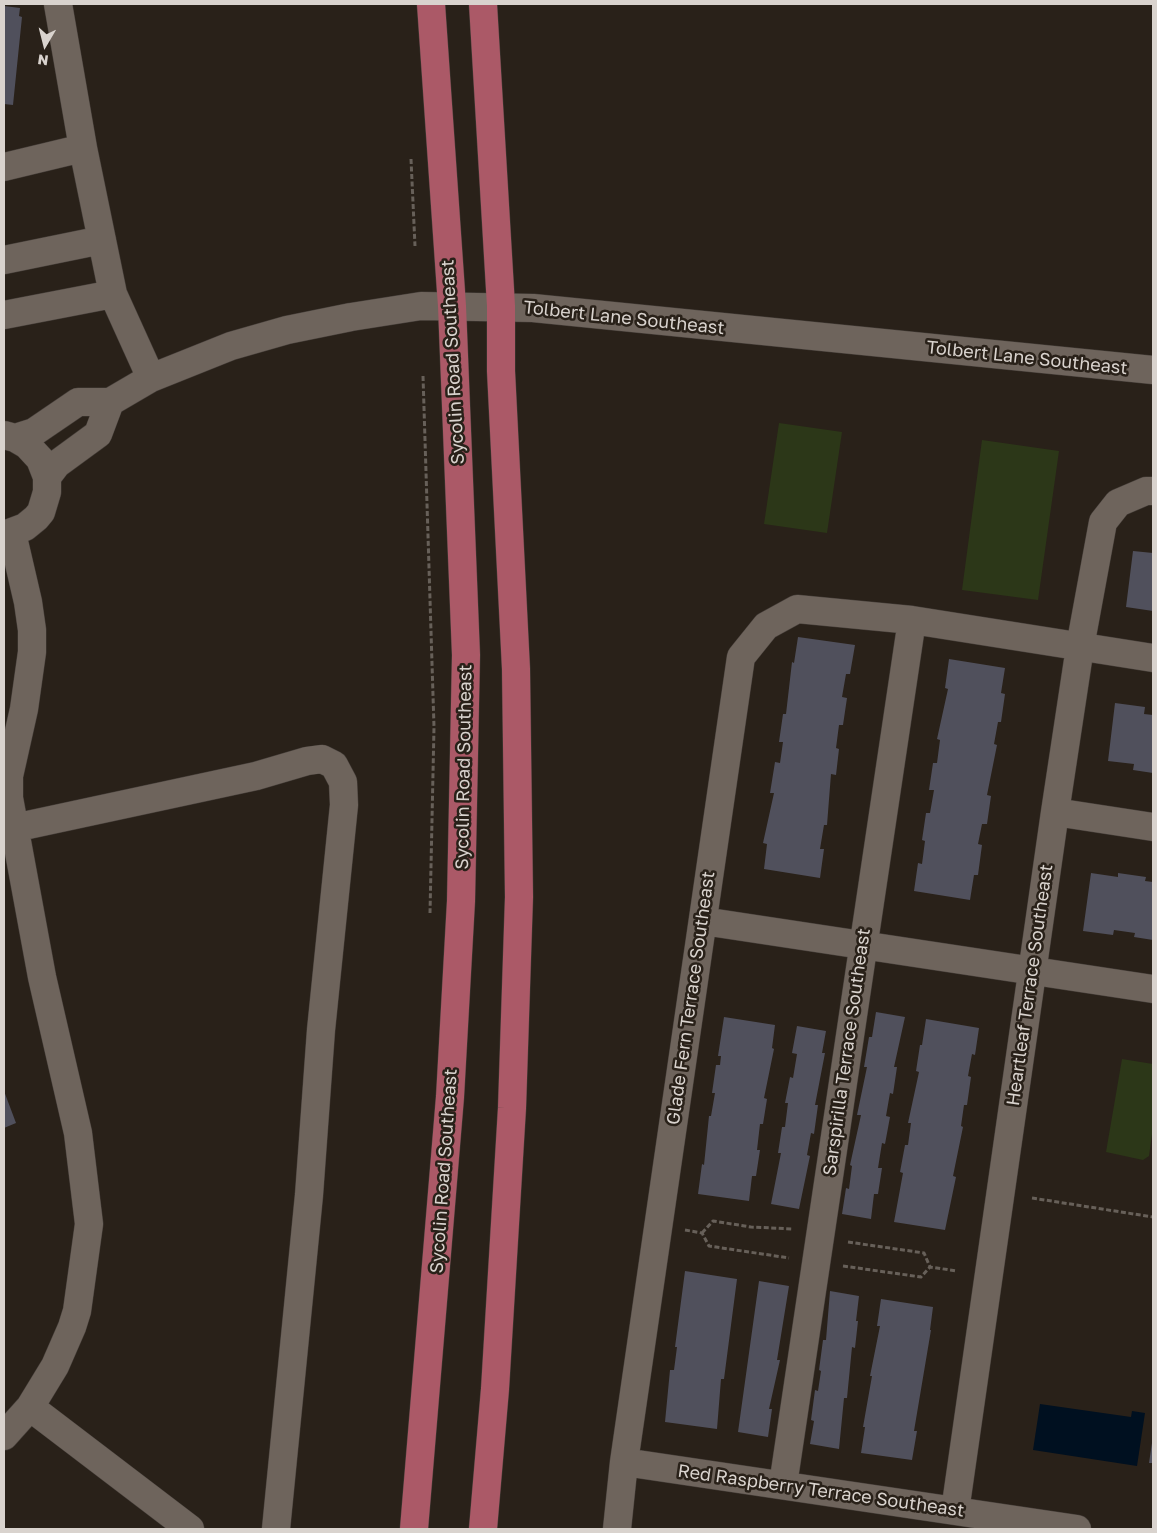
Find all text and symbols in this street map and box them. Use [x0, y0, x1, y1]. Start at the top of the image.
north arrow [20, 20, 70, 70]
text: N [36, 51, 49, 70]
street label: Sycolin Road Southeast [437, 259, 469, 465]
street label: Tolbert Lane Southeast [522, 297, 726, 339]
street label: Tolbert Lane Southeast [925, 337, 1129, 379]
street label: Sycolin Road Southeast [451, 664, 477, 870]
street label: Heartleaf Terrace Southeast [1002, 863, 1058, 1107]
street label: Glade Fern Terrace Southeast [663, 870, 719, 1126]
street label: Sarspirilla Terrace Southeast [819, 927, 875, 1177]
street label: Sycolin Road Southeast [426, 1068, 462, 1274]
street label: Red Raspberry Terrace Southeast [676, 1460, 966, 1522]

